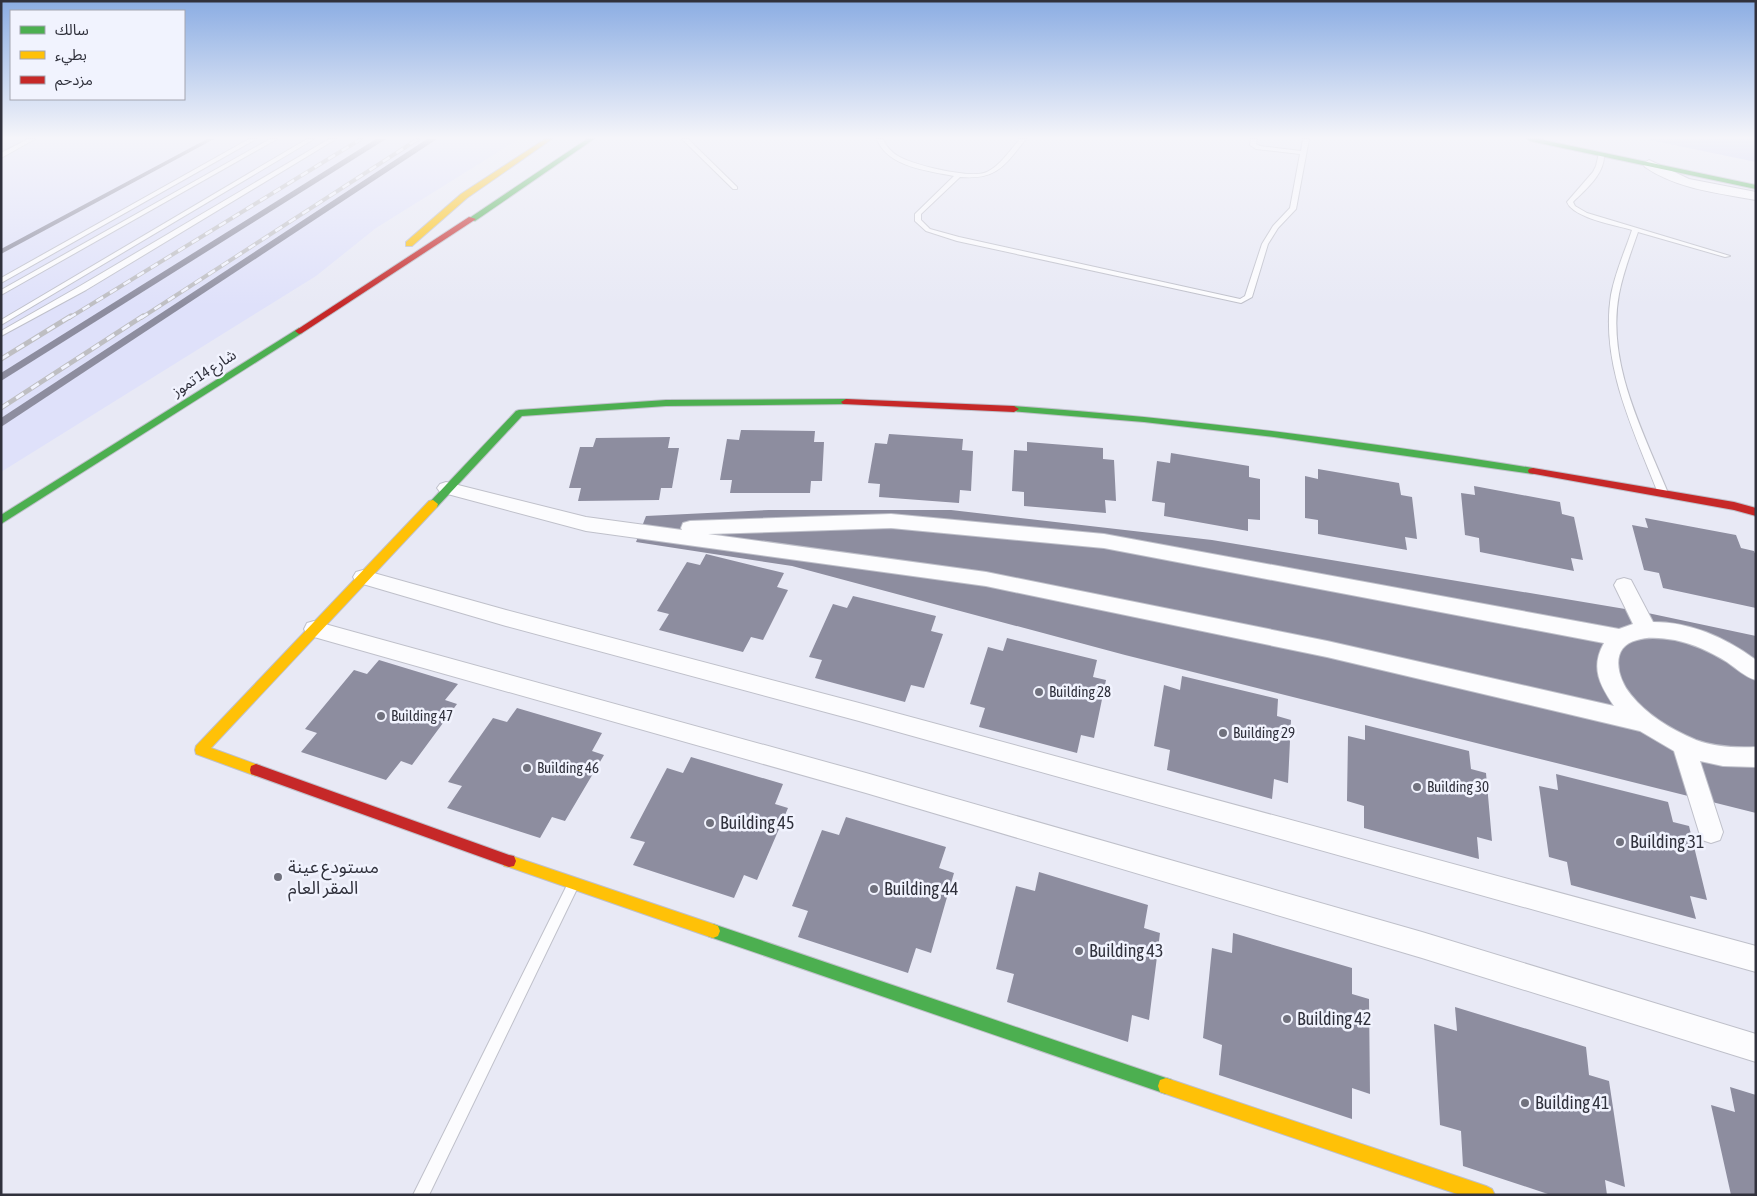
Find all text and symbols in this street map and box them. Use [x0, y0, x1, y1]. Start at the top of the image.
legend [10, 10, 185, 100]
text: سالك [55, 21, 89, 38]
text: بطيء [55, 46, 87, 66]
text: مزدحم [55, 71, 93, 91]
street label: شارع 14 تموز [168, 345, 241, 404]
place label: Building 28 [1049, 683, 1111, 700]
marker: Building 28 [1033, 686, 1045, 698]
place label: Building 47 [391, 707, 453, 724]
marker: Building 47 [375, 710, 387, 722]
place label: Building 29 [1233, 724, 1295, 741]
marker: Building 29 [1217, 727, 1229, 739]
place label: Building 46 [537, 759, 599, 776]
marker: Building 46 [521, 762, 533, 774]
place label: Building 30 [1427, 778, 1489, 795]
marker: Building 30 [1411, 781, 1423, 793]
place label: Building 45 [720, 812, 794, 833]
marker: Building 45 [704, 817, 716, 829]
place label: Building 31 [1630, 831, 1704, 852]
marker: Building 31 [1614, 836, 1626, 848]
place label: مستودع عينة المقر العام [288, 856, 379, 902]
marker: مستودع عينة المقر العام [272, 871, 284, 883]
place label: Building 44 [884, 878, 958, 899]
marker: Building 44 [868, 883, 880, 895]
place label: Building 43 [1089, 940, 1163, 961]
marker: Building 43 [1073, 945, 1085, 957]
place label: Building 42 [1297, 1008, 1371, 1029]
marker: Building 42 [1281, 1013, 1293, 1025]
place label: Building 41 [1535, 1092, 1609, 1113]
marker: Building 41 [1519, 1097, 1531, 1109]

